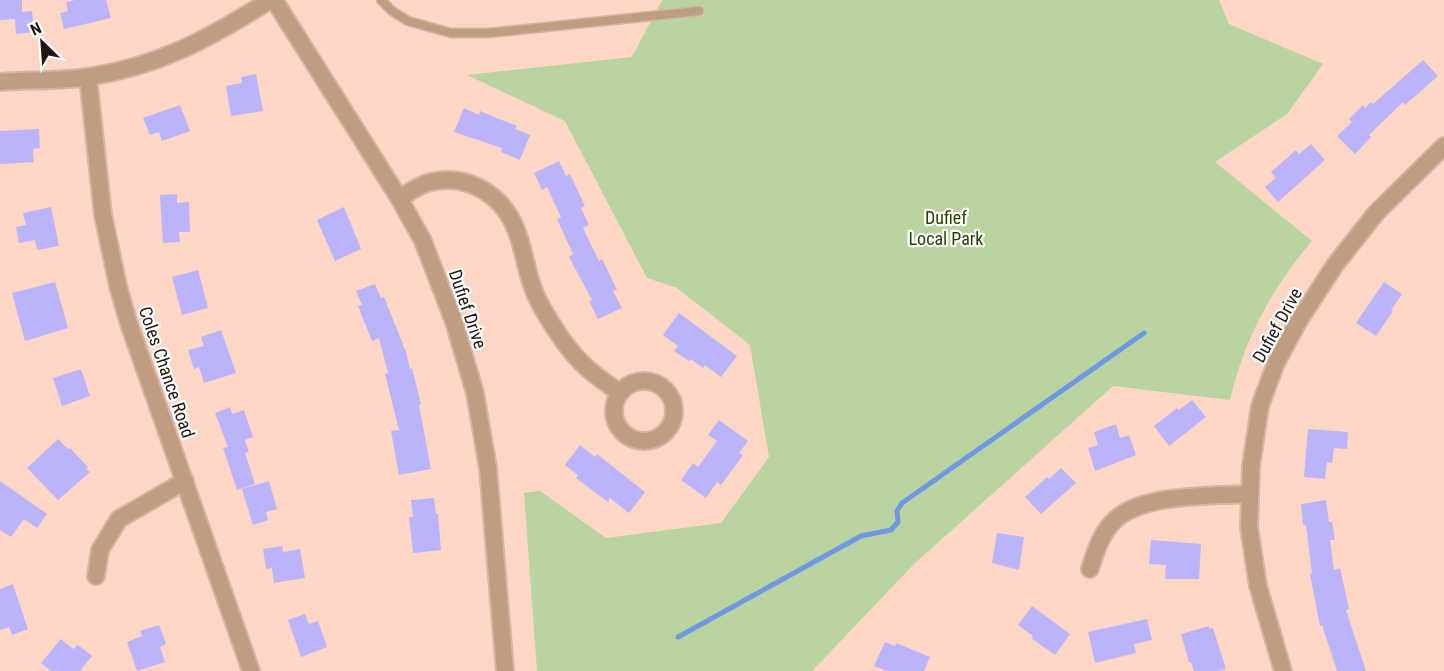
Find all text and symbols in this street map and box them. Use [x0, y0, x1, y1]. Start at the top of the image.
north arrow [12, 12, 72, 72]
text: N [27, 18, 44, 40]
park label: Dufief Local Park [909, 207, 983, 249]
street label: Dufief Drive [445, 267, 491, 351]
street label: Dufief Drive [1248, 284, 1306, 366]
street label: Coles Chance Road [135, 304, 199, 440]

